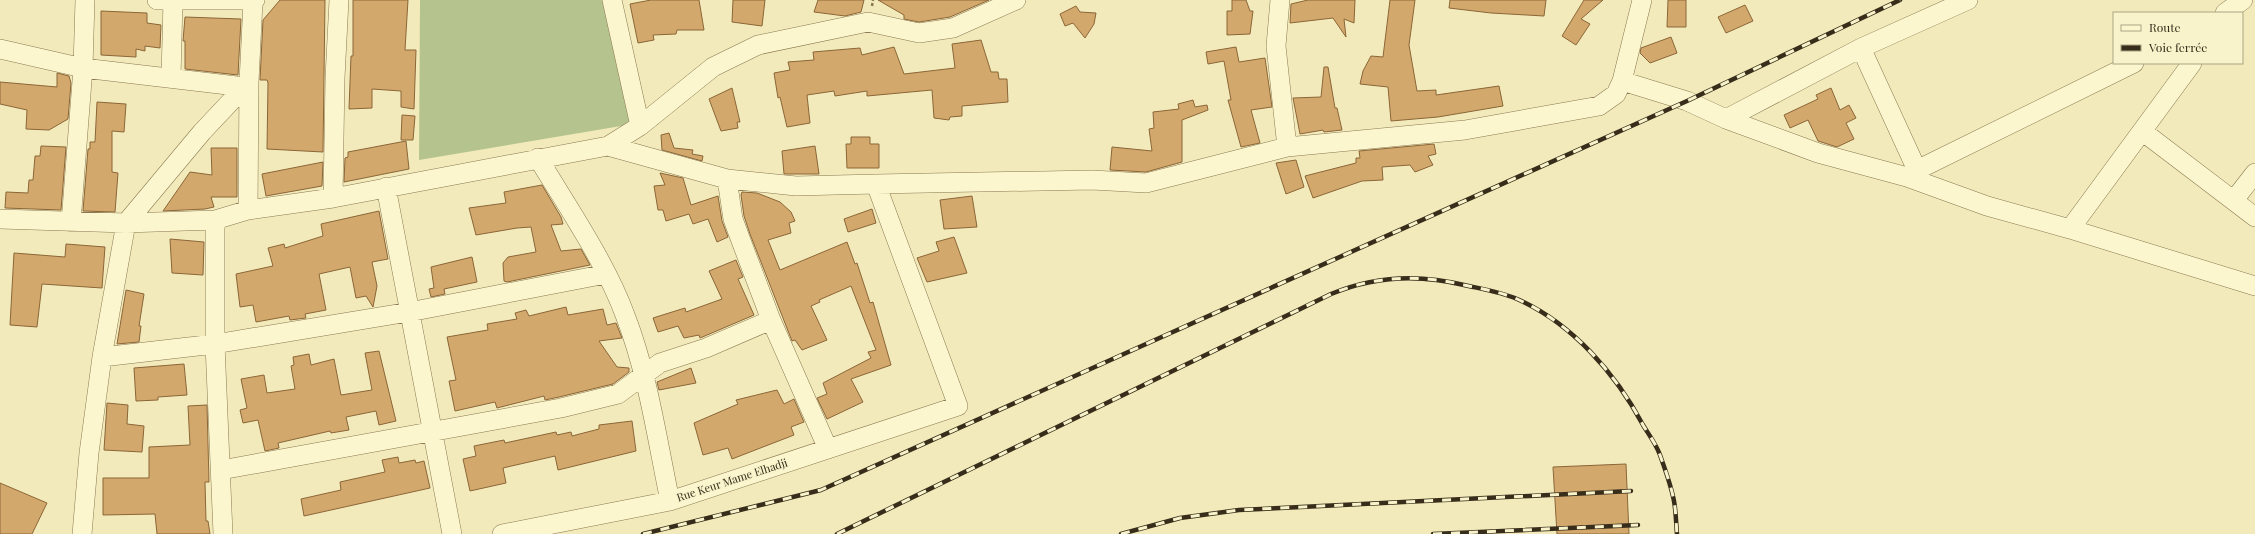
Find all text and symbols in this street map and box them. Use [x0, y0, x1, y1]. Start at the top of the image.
legend [2113, 12, 2243, 64]
text: Route [2149, 19, 2181, 35]
text: Voie ferrée [2148, 39, 2207, 55]
street label: Rue Keur Mame Elhadji [674, 454, 789, 505]

